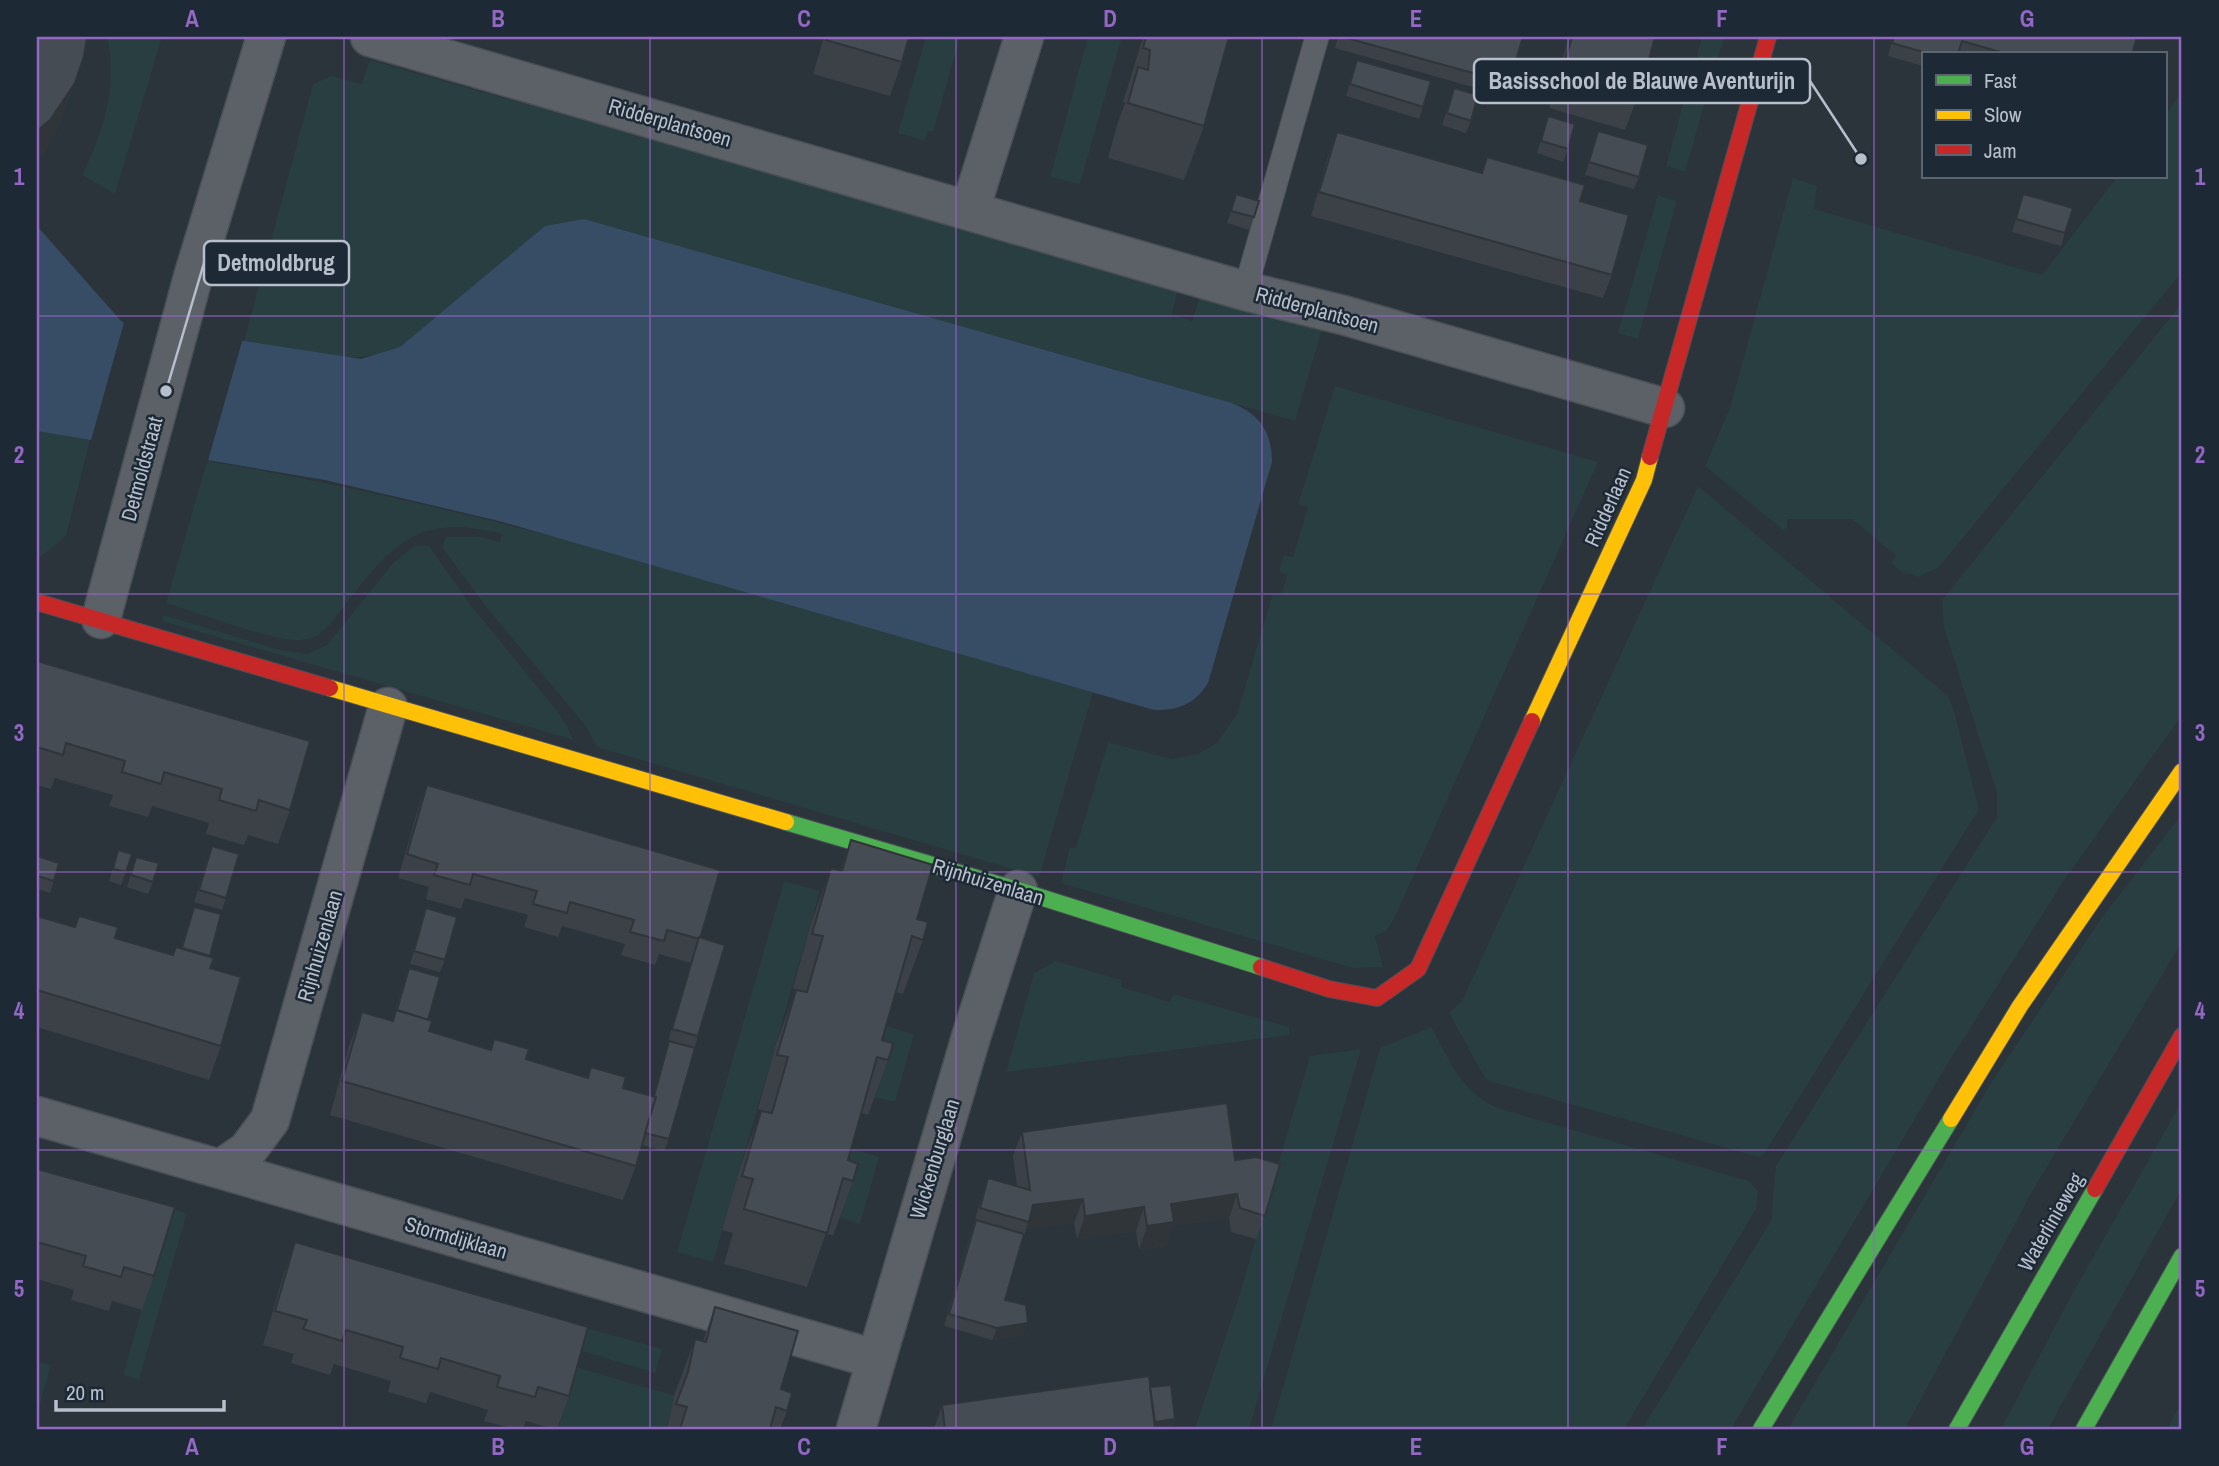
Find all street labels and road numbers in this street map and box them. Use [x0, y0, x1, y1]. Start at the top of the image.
street label: Ridderplantsoen [605, 91, 735, 154]
street label: Ridderplantsoen [1252, 279, 1382, 340]
street label: Detmoldstraat [114, 413, 169, 524]
street label: Ridderlaan [1577, 462, 1638, 551]
street label: Rijnhuizenlaan [929, 851, 1047, 912]
street label: Rijnhuizenlaan [290, 887, 349, 1005]
street label: Wickenburglaan [902, 1095, 967, 1223]
street label: Waterlinieweg [2011, 1167, 2091, 1276]
street label: Stormdijklaan [402, 1209, 511, 1266]

